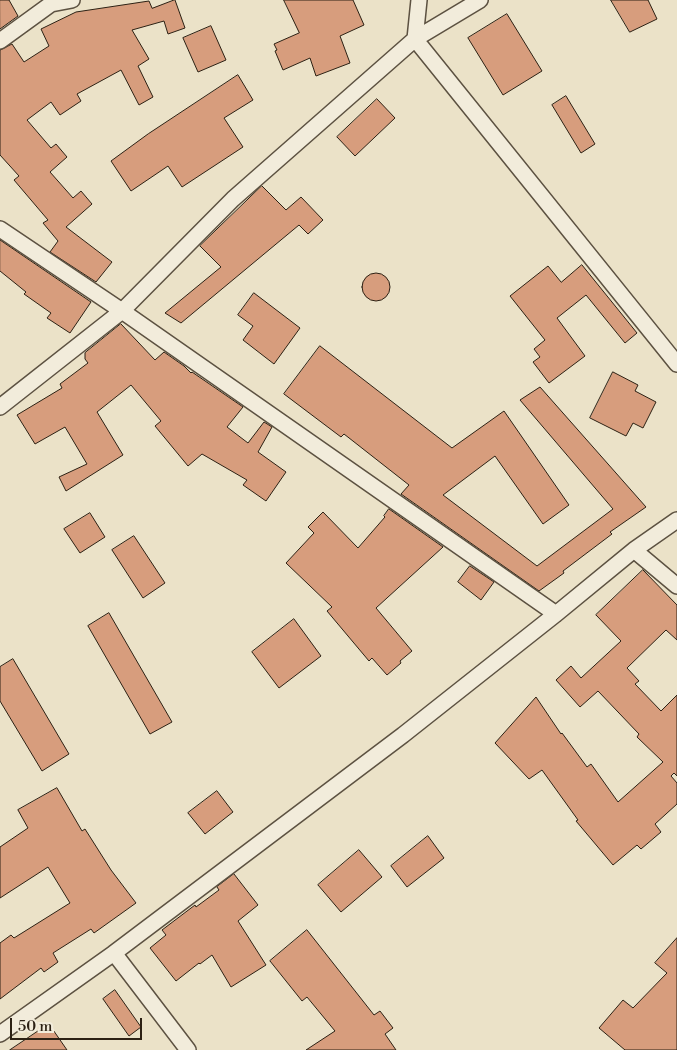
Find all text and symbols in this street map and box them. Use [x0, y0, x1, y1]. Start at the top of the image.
scale bar [12, 1008, 145, 1040]
text: 50 m [18, 1017, 52, 1036]

